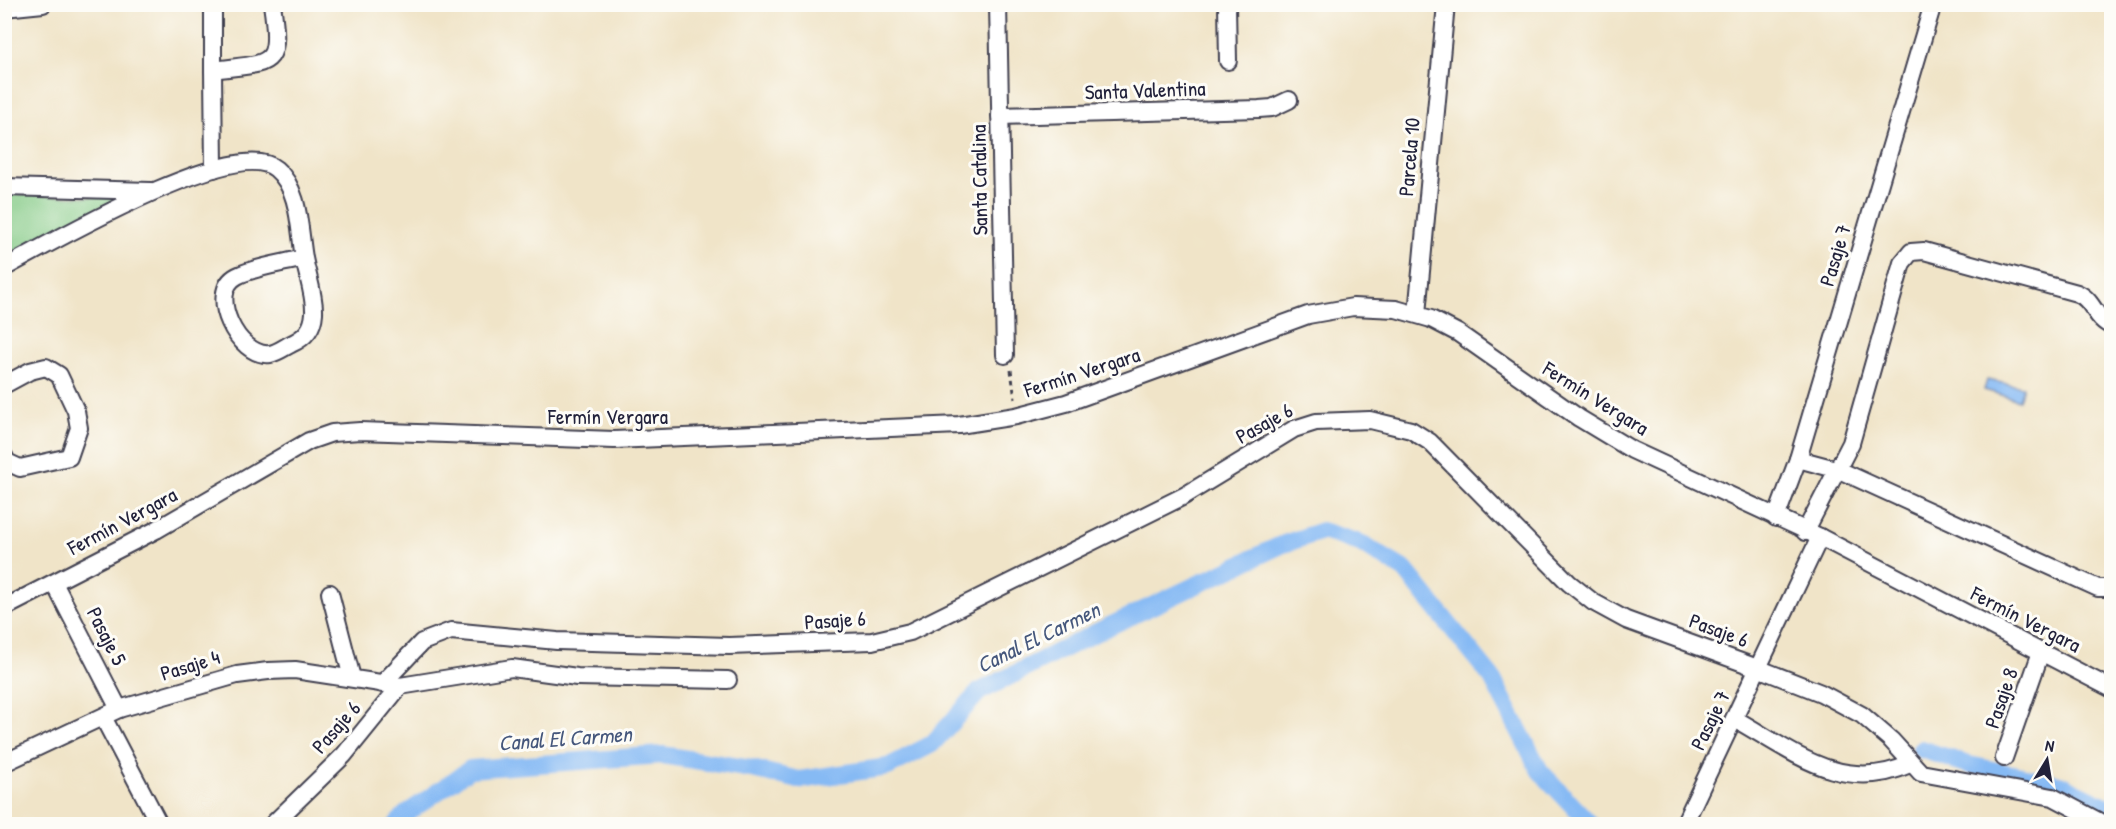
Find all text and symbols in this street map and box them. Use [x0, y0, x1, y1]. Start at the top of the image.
street label: Santa Valentina [1084, 73, 1206, 107]
street label: Parcela 10 [1391, 117, 1427, 197]
street label: Santa Catalina [964, 124, 994, 236]
street label: Pasaje 7 [1812, 221, 1858, 289]
street label: Fermín Vergara [1020, 340, 1143, 405]
street label: Fermín Vergara [1537, 353, 1654, 442]
street label: Pasaje 6 [1230, 395, 1298, 451]
street label: Fermín Vergara [547, 402, 668, 431]
street label: Fermín Vergara [61, 480, 182, 562]
street label: Fermín Vergara [1965, 578, 2086, 659]
water label: Canal El Carmen [971, 593, 1106, 680]
street label: Pasaje 5 [80, 602, 134, 670]
street label: Pasaje 6 [803, 603, 867, 637]
street label: Pasaje 6 [1685, 606, 1753, 654]
street label: Pasaje 4 [157, 642, 223, 688]
street label: Pasaje 8 [1977, 664, 2025, 732]
street label: Pasaje 7 [1683, 685, 1737, 755]
street label: Pasaje 6 [305, 694, 367, 760]
water label: Canal El Carmen [497, 718, 635, 758]
north arrow [2017, 730, 2077, 790]
text: N [2044, 734, 2057, 757]

